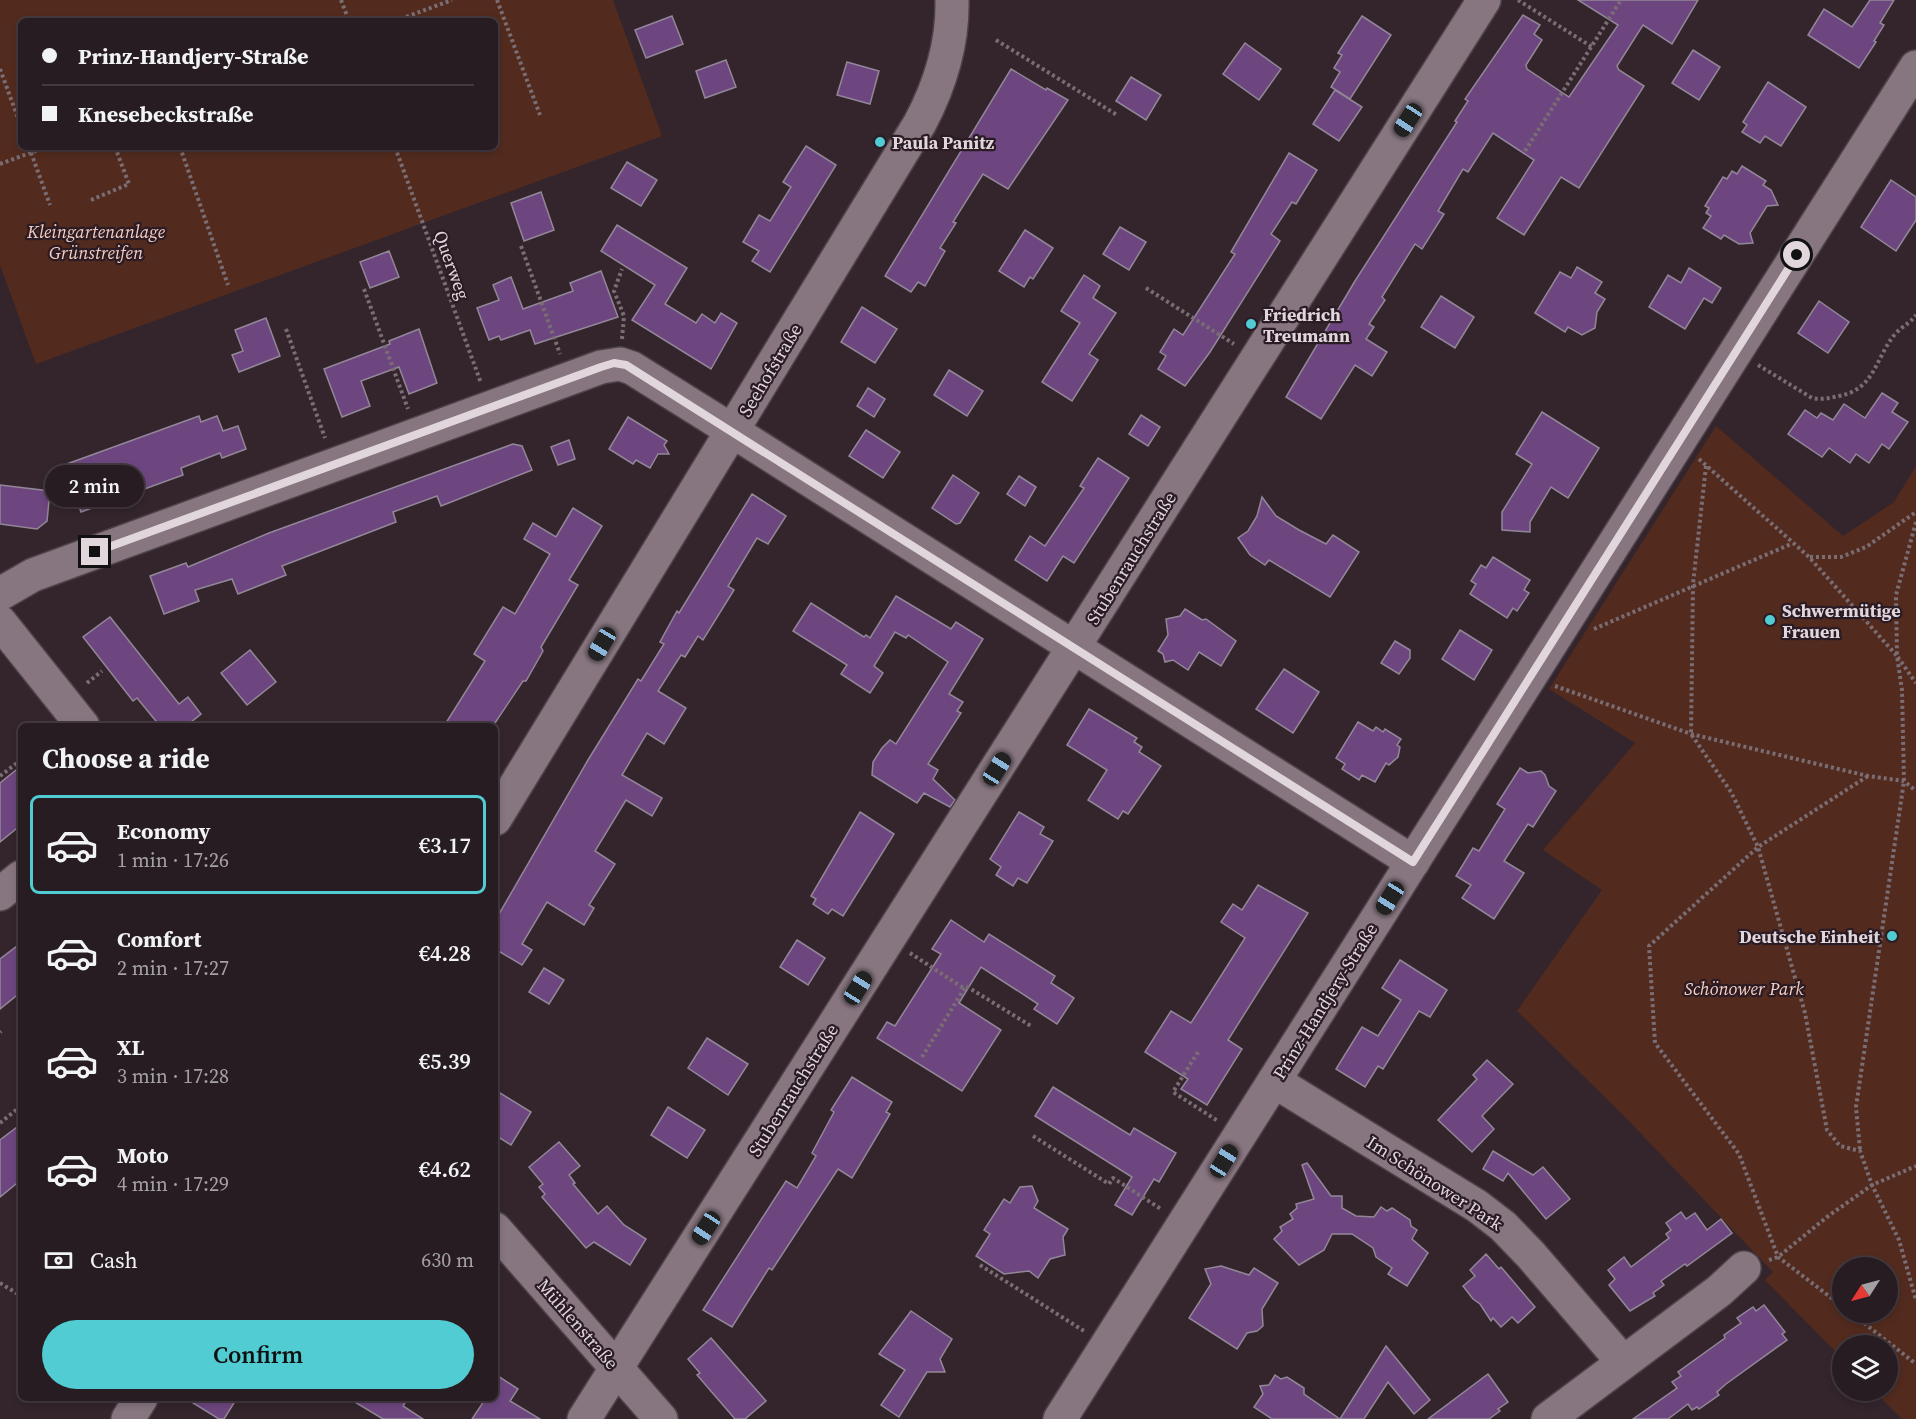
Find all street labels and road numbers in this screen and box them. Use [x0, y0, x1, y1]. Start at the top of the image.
street label: Querweg [428, 227, 476, 303]
street label: Seehofstraße [732, 319, 808, 421]
street label: Stubenrauchstraße [1080, 487, 1182, 629]
street label: Prinz-Handjery-Straße [1267, 918, 1383, 1084]
street label: Stubenrauchstraße [742, 1019, 844, 1161]
street label: Im Schönower Park [1362, 1130, 1508, 1237]
street label: Mühlenstraße [532, 1273, 624, 1375]

